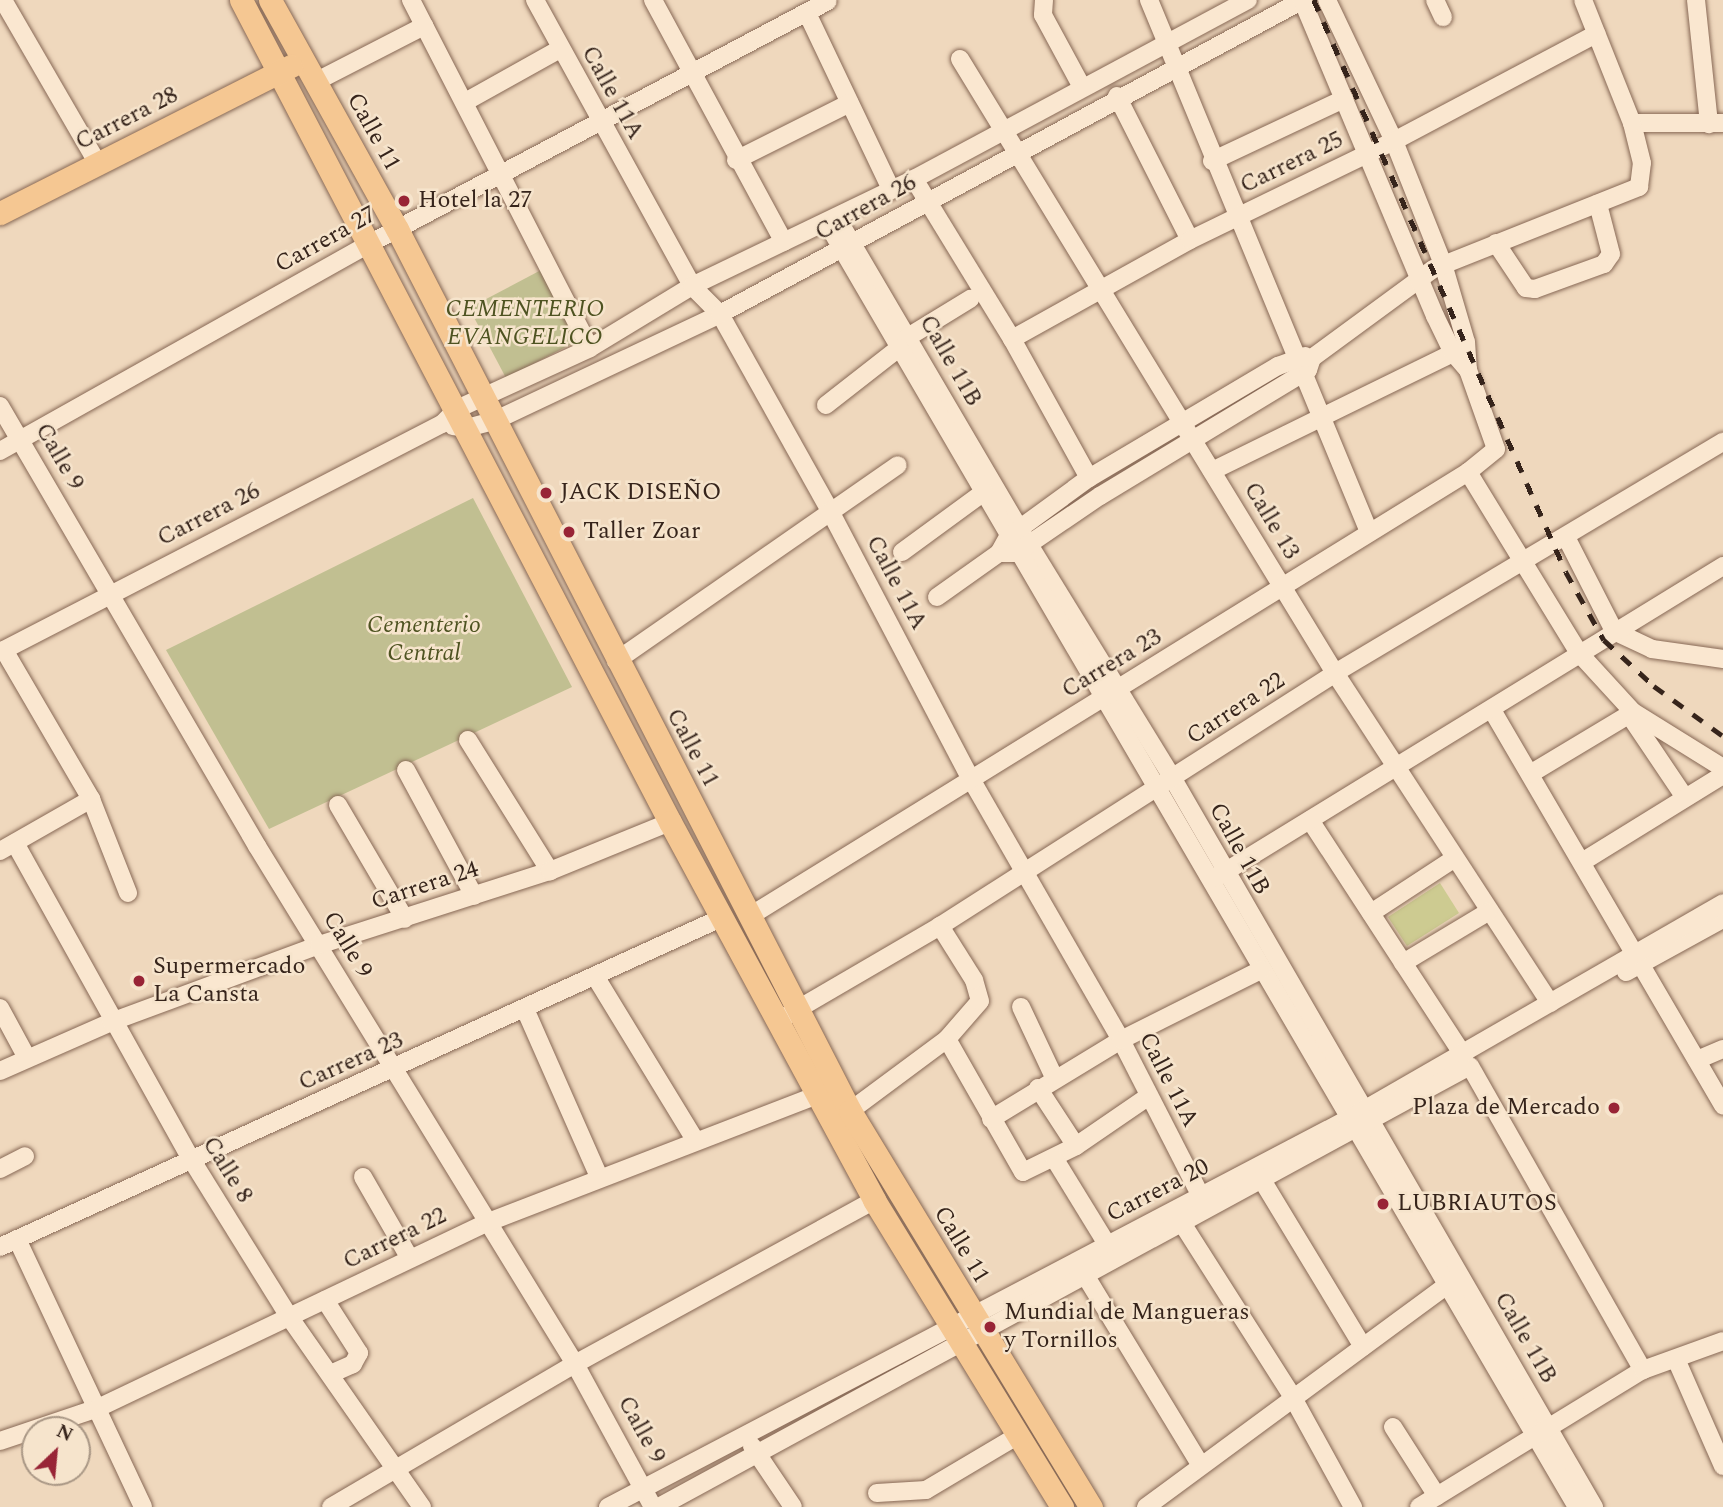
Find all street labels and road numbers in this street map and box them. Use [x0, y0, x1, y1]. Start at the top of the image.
street label: Calle 11A [574, 41, 650, 145]
street label: Carrera 28 [71, 81, 183, 157]
street label: Calle 11 [340, 88, 406, 176]
street label: Carrera 25 [1236, 126, 1348, 200]
street label: Carrera 26 [810, 168, 922, 248]
street label: Carrera 27 [270, 200, 382, 280]
street label: Calle 11B [912, 310, 988, 412]
street label: Calle 9 [28, 418, 90, 496]
street label: Carrera 26 [153, 477, 265, 553]
street label: Calle 13 [1237, 477, 1305, 565]
street label: Calle 11A [859, 531, 933, 635]
street label: Carrera 23 [1057, 623, 1167, 705]
street label: Carrera 22 [1181, 667, 1291, 751]
street label: Calle 11 [659, 704, 725, 792]
street label: Calle 11B [1202, 798, 1276, 900]
street label: Carrera 24 [368, 855, 482, 917]
street label: Calle 9 [316, 906, 378, 984]
street label: Carrera 23 [294, 1026, 408, 1098]
street label: Calle 11A [1132, 1028, 1204, 1132]
street label: Calle 8 [196, 1132, 258, 1208]
street label: Carrera 20 [1102, 1153, 1214, 1229]
street label: Calle 11 [927, 1201, 995, 1289]
street label: Carrera 22 [339, 1202, 451, 1276]
street label: Calle 11B [1487, 1287, 1563, 1389]
street label: Calle 9 [611, 1391, 671, 1469]

